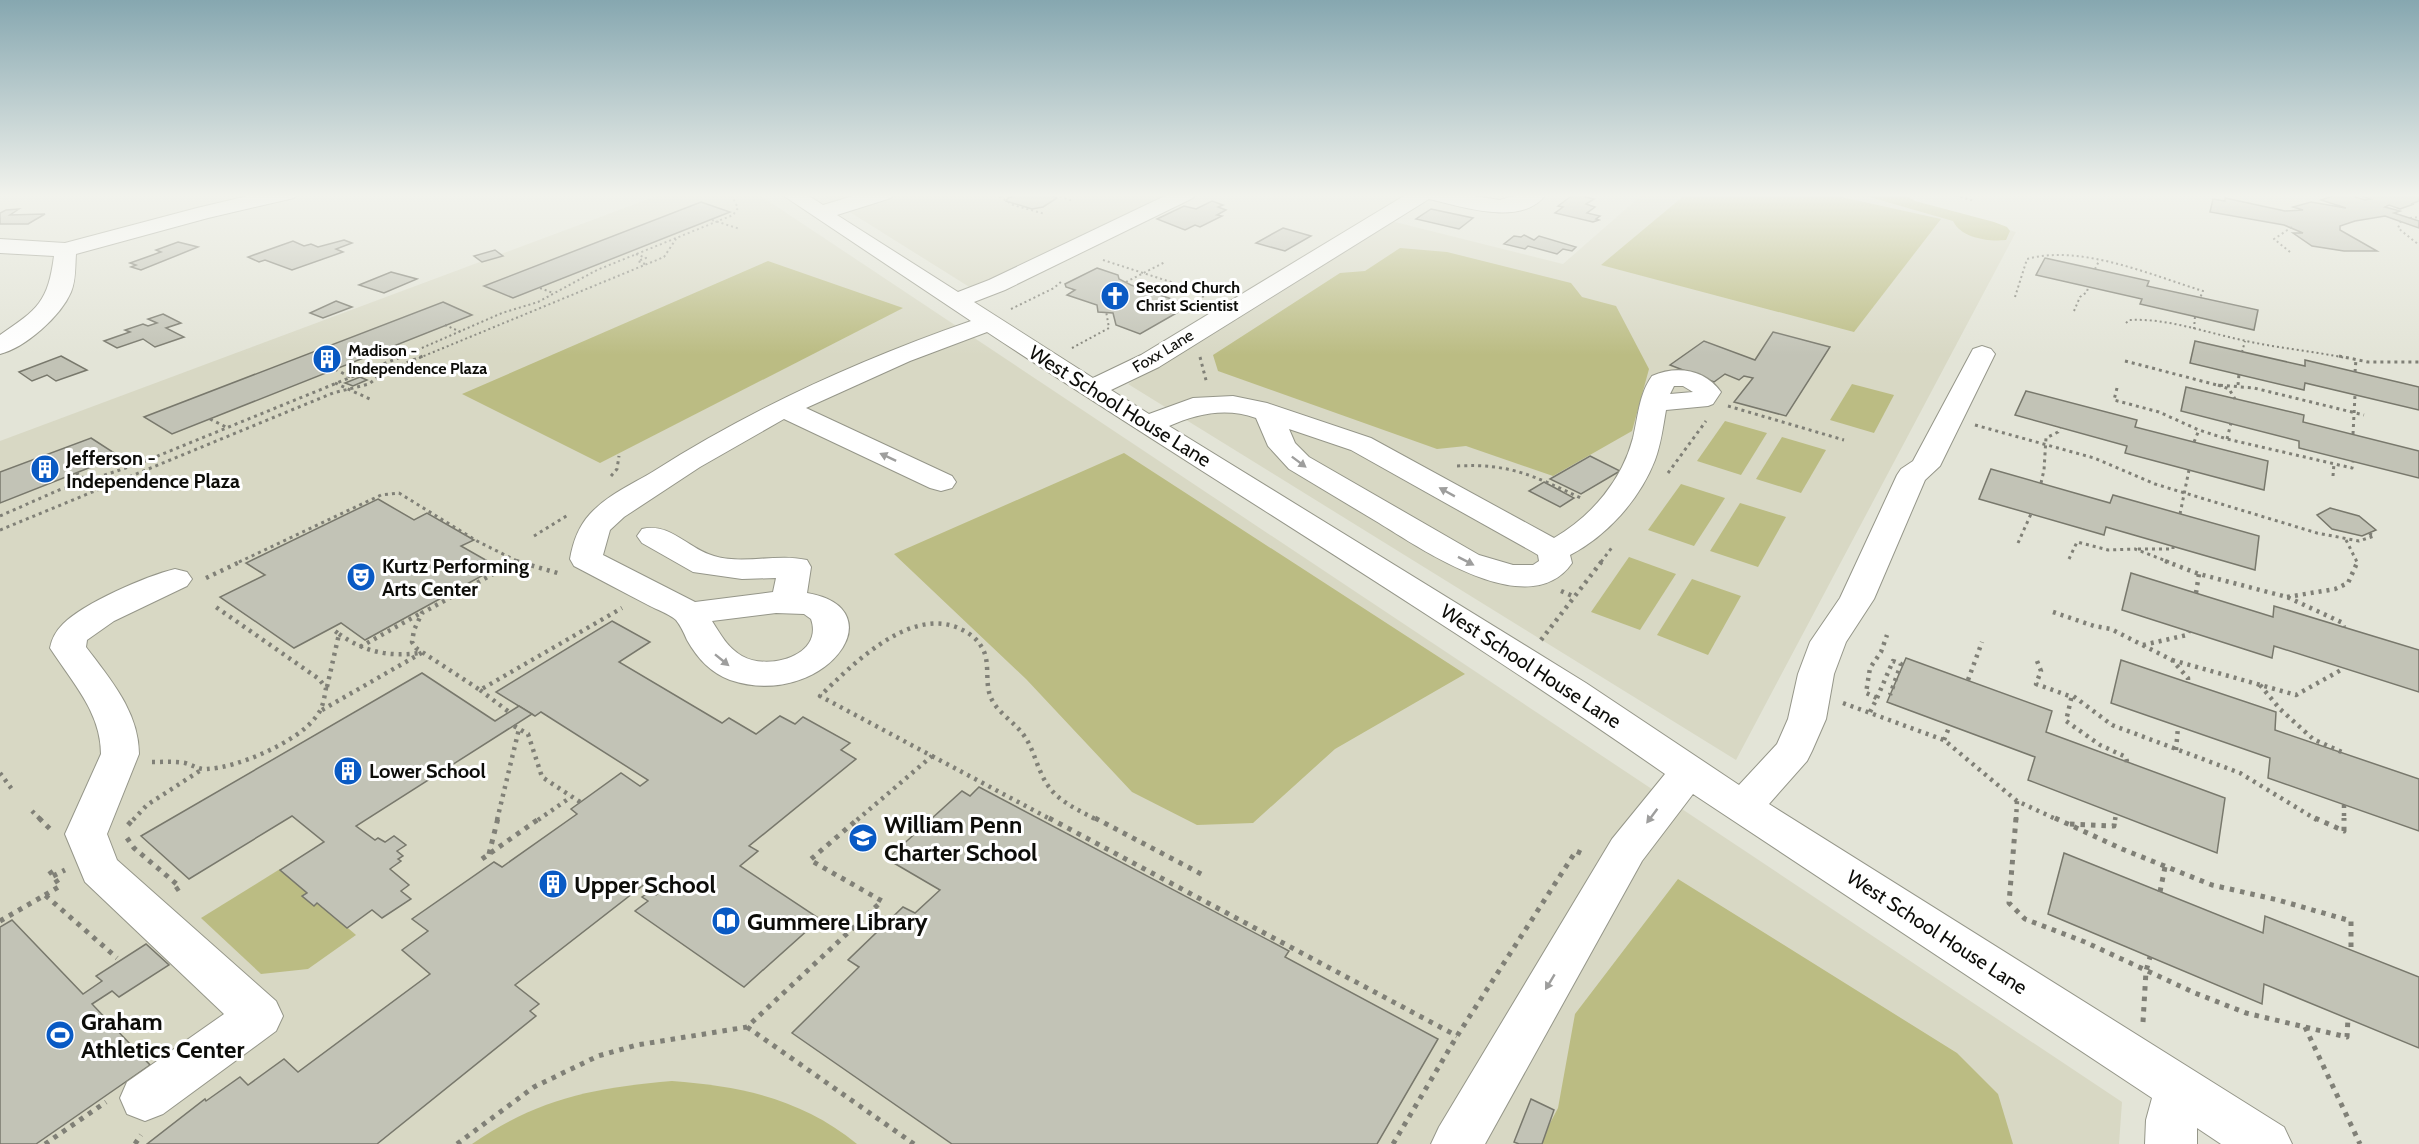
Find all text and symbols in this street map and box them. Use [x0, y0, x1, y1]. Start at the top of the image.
place label: Second Church Christ Scientist [1136, 278, 1240, 315]
church icon: Second Church Christ Scientist [1099, 280, 1131, 312]
street label: Foxx Lane [1129, 325, 1197, 377]
street label: West School House Lane [1025, 340, 1215, 472]
place label: Madison - Independence Plaza [348, 341, 487, 378]
building icon: Madison - Independence Plaza [311, 343, 343, 375]
place label: Jefferson - Independence Plaza [65, 446, 240, 493]
building icon: Jefferson - Independence Plaza [29, 453, 61, 485]
one-way arrow [879, 453, 896, 462]
one-way arrow [1291, 455, 1306, 467]
one-way arrow [1438, 487, 1455, 497]
place label: Kurtz Performing Arts Center [382, 554, 529, 601]
one-way arrow [1458, 556, 1475, 566]
theatre icon: Kurtz Performing Arts Center [345, 561, 377, 593]
street label: West School House Lane [1436, 599, 1626, 733]
one-way arrow [714, 654, 730, 666]
building icon: Lower School [332, 755, 364, 787]
place label: Lower School [369, 759, 486, 783]
one-way arrow [1646, 808, 1658, 824]
place label: William Penn Charter School [884, 810, 1037, 867]
school or university icon: William Penn Charter School [847, 822, 879, 854]
street label: West School House Lane [1842, 865, 2032, 999]
building icon: Upper School [537, 868, 569, 900]
place label: Upper School [574, 870, 716, 899]
library icon: Gummere Library [710, 905, 742, 937]
place label: Gummere Library [747, 907, 928, 936]
one-way arrow [1544, 974, 1555, 990]
place label: Graham Athletics Center [81, 1007, 244, 1064]
sports icon: Graham Athletics Center [44, 1019, 76, 1051]

